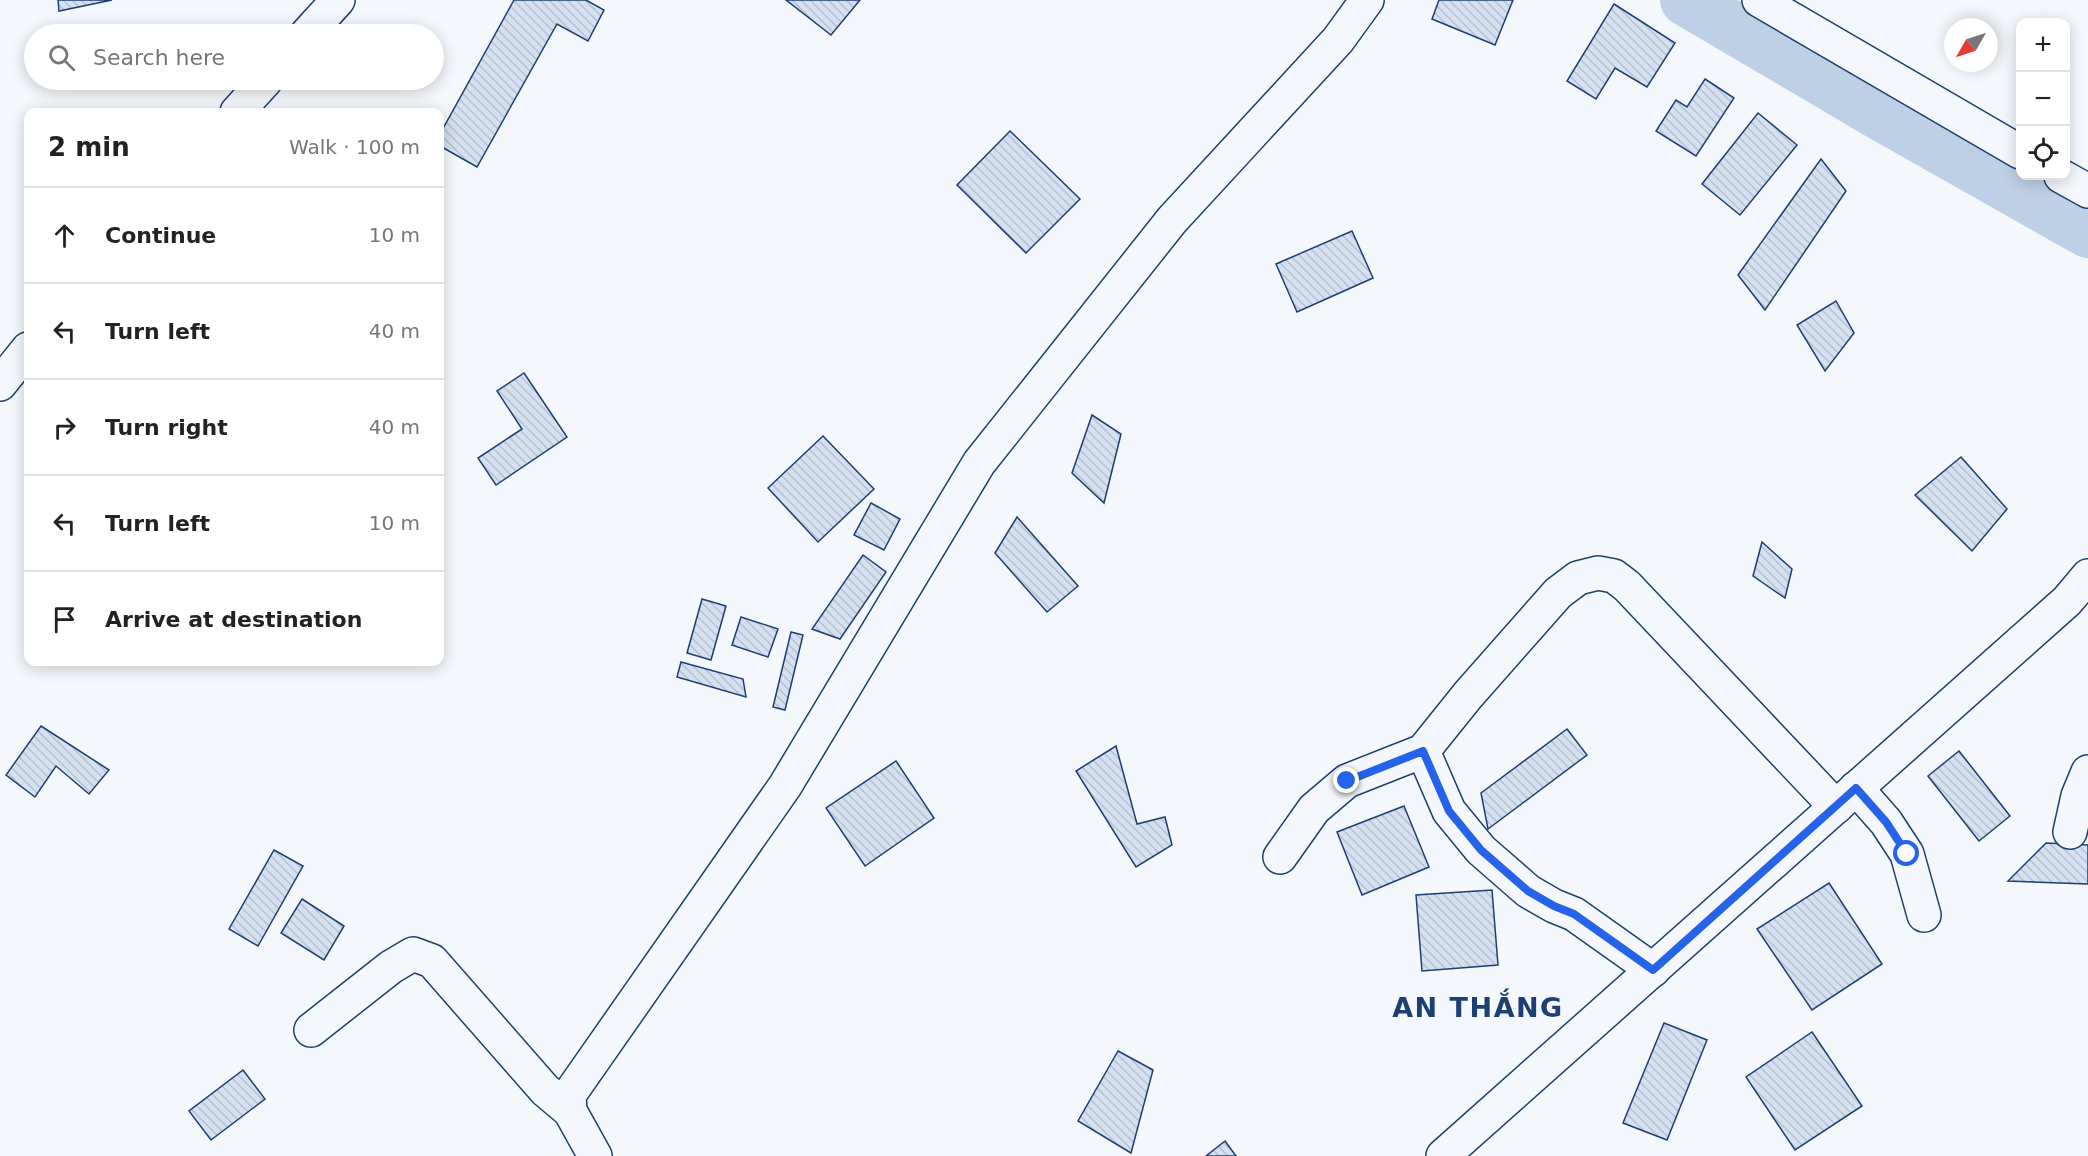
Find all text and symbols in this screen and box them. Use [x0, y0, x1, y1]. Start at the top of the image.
north arrow [1944, 18, 1998, 72]
map controls [2016, 18, 2070, 180]
button: + [2016, 18, 2070, 72]
search box [24, 24, 444, 90]
icon: search [45, 41, 78, 74]
text: Search here [93, 45, 225, 70]
button: − [2016, 72, 2070, 126]
button: locate [2016, 126, 2070, 180]
text: 2 min [48, 132, 130, 162]
text: Walk · 100 m [289, 135, 420, 159]
icon: ahead [48, 219, 81, 252]
text: Continue [105, 223, 216, 248]
text: 10 m [369, 223, 420, 247]
icon: left [48, 315, 81, 348]
text: Turn left [105, 319, 210, 344]
text: 40 m [369, 319, 420, 343]
icon: right [48, 411, 81, 444]
text: Turn right [105, 415, 228, 440]
text: 40 m [369, 415, 420, 439]
icon: left [48, 507, 81, 540]
text: Turn left [105, 511, 210, 536]
text: 10 m [369, 511, 420, 535]
icon: arrive [48, 603, 81, 636]
text: Arrive at destination [105, 607, 362, 632]
route end [1333, 767, 1359, 793]
route start [1893, 840, 1919, 866]
district label: AN THẮNG [1392, 988, 1564, 1023]

